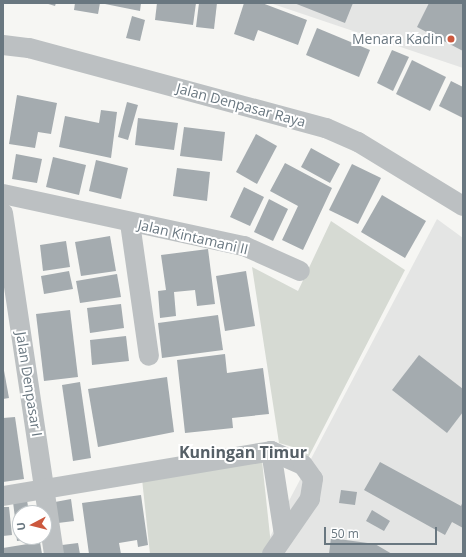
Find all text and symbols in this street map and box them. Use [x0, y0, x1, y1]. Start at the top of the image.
place label: Menara Kadin [352, 31, 443, 47]
marker: Menara Kadin [446, 34, 456, 44]
street label: Jalan Denpasar Raya [175, 80, 307, 130]
street label: Jalan Kintamani II [136, 216, 250, 258]
street label: Jalan Denpasar I [12, 330, 46, 438]
district label: Kuningan Timur [179, 442, 307, 462]
north arrow [12, 505, 52, 545]
scale bar [326, 519, 439, 545]
text: U [13, 521, 29, 531]
text: 50 m [331, 525, 359, 542]

